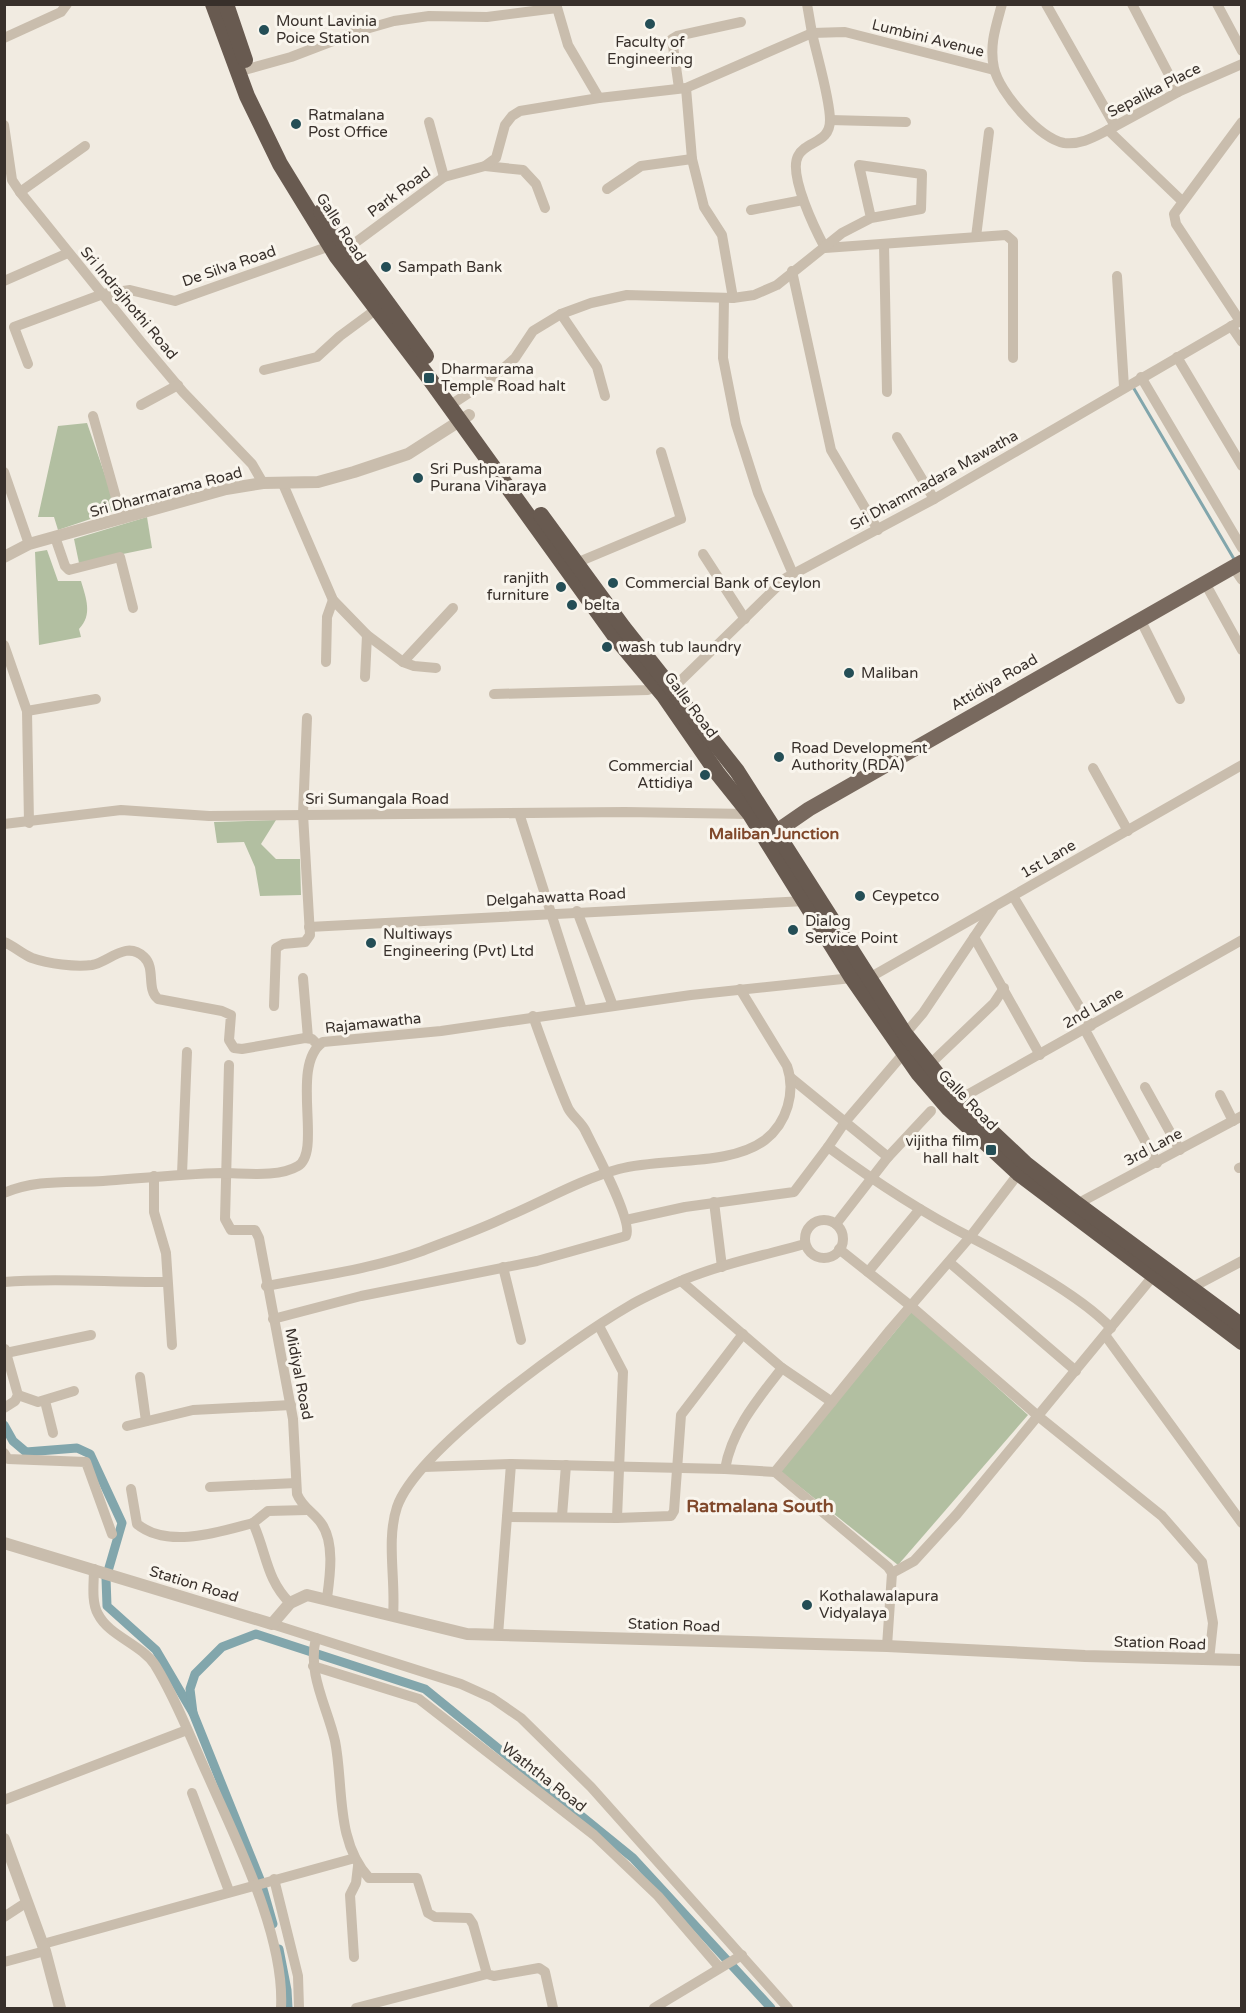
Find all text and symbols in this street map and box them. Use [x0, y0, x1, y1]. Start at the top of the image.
place label: Mount Lavinia Poice Station [276, 12, 377, 47]
street label: Lumbini Avenue [870, 15, 986, 61]
marker: Faculty of Engineering [643, 17, 657, 31]
marker: Mount Lavinia Poice Station [257, 23, 271, 37]
place label: Faculty of Engineering [607, 33, 693, 68]
street label: Sepalika Place [1104, 59, 1204, 121]
place label: Ratmalana Post Office [308, 106, 388, 141]
marker: Ratmalana Post Office [289, 117, 303, 131]
street label: Park Road [364, 163, 434, 221]
street label: Galle Road [312, 190, 370, 264]
street label: De Silva Road [180, 242, 278, 290]
street label: Sri Indrajhothi Road [77, 243, 181, 363]
place label: Sampath Bank [398, 258, 502, 276]
marker: Sampath Bank [379, 260, 393, 274]
place label: Dharmarama Temple Road halt [441, 360, 566, 395]
marker: Dharmarama Temple Road halt [422, 371, 436, 385]
street label: Sri Dhammadara Mawatha [847, 426, 1021, 534]
place label: Sri Pushparama Purana Viharaya [430, 460, 547, 495]
street label: Sri Dharmarama Road [88, 463, 244, 521]
marker: Sri Pushparama Purana Viharaya [411, 471, 425, 485]
place label: ranjith furniture [487, 569, 549, 604]
place label: Commercial Bank of Ceylon [625, 574, 821, 592]
marker: Commercial Bank of Ceylon [606, 576, 620, 590]
marker: ranjith furniture [554, 580, 568, 594]
place label: belta [584, 596, 620, 614]
marker: belta [565, 598, 579, 612]
place label: wash tub laundry [619, 638, 741, 656]
marker: wash tub laundry [600, 640, 614, 654]
street label: Attidiya Road [947, 650, 1041, 714]
place label: Maliban [861, 664, 918, 682]
marker: Maliban [842, 666, 856, 680]
street label: Galle Road [661, 669, 721, 741]
place label: Road Development Authority (RDA) [791, 739, 928, 774]
marker: Road Development Authority (RDA) [772, 750, 786, 764]
place label: Commercial Attidiya [608, 757, 693, 792]
marker: Commercial Attidiya [698, 768, 712, 782]
street label: Sri Sumangala Road [305, 790, 449, 808]
district label: Maliban Junction [709, 824, 839, 844]
street label: 1st Lane [1017, 836, 1079, 882]
street label: Delgahawatta Road [486, 884, 626, 910]
place label: Ceypetco [872, 887, 939, 905]
marker: Ceypetco [853, 889, 867, 903]
place label: Dialog Service Point [805, 912, 898, 947]
marker: Dialog Service Point [786, 923, 800, 937]
place label: Nultiways Engineering (Pvt) Ltd [383, 925, 534, 960]
marker: Nultiways Engineering (Pvt) Ltd [364, 936, 378, 950]
street label: 2nd Lane [1060, 984, 1126, 1032]
street label: Rajamawatha [324, 1009, 422, 1037]
street label: Galle Road [935, 1066, 1001, 1134]
street label: 3rd Lane [1121, 1124, 1185, 1170]
place label: vijitha film hall halt [906, 1132, 979, 1167]
marker: vijitha film hall halt [984, 1143, 998, 1157]
street label: Midiyal Road [281, 1327, 317, 1421]
district label: Ratmalana South [686, 1495, 834, 1517]
street label: Station Road [147, 1562, 241, 1606]
place label: Kothalawalapura Vidyalaya [819, 1587, 939, 1622]
marker: Kothalawalapura Vidyalaya [800, 1598, 814, 1612]
street label: Station Road [628, 1614, 720, 1636]
street label: Station Road [1114, 1632, 1206, 1654]
street label: Waththa Road [498, 1738, 590, 1816]

